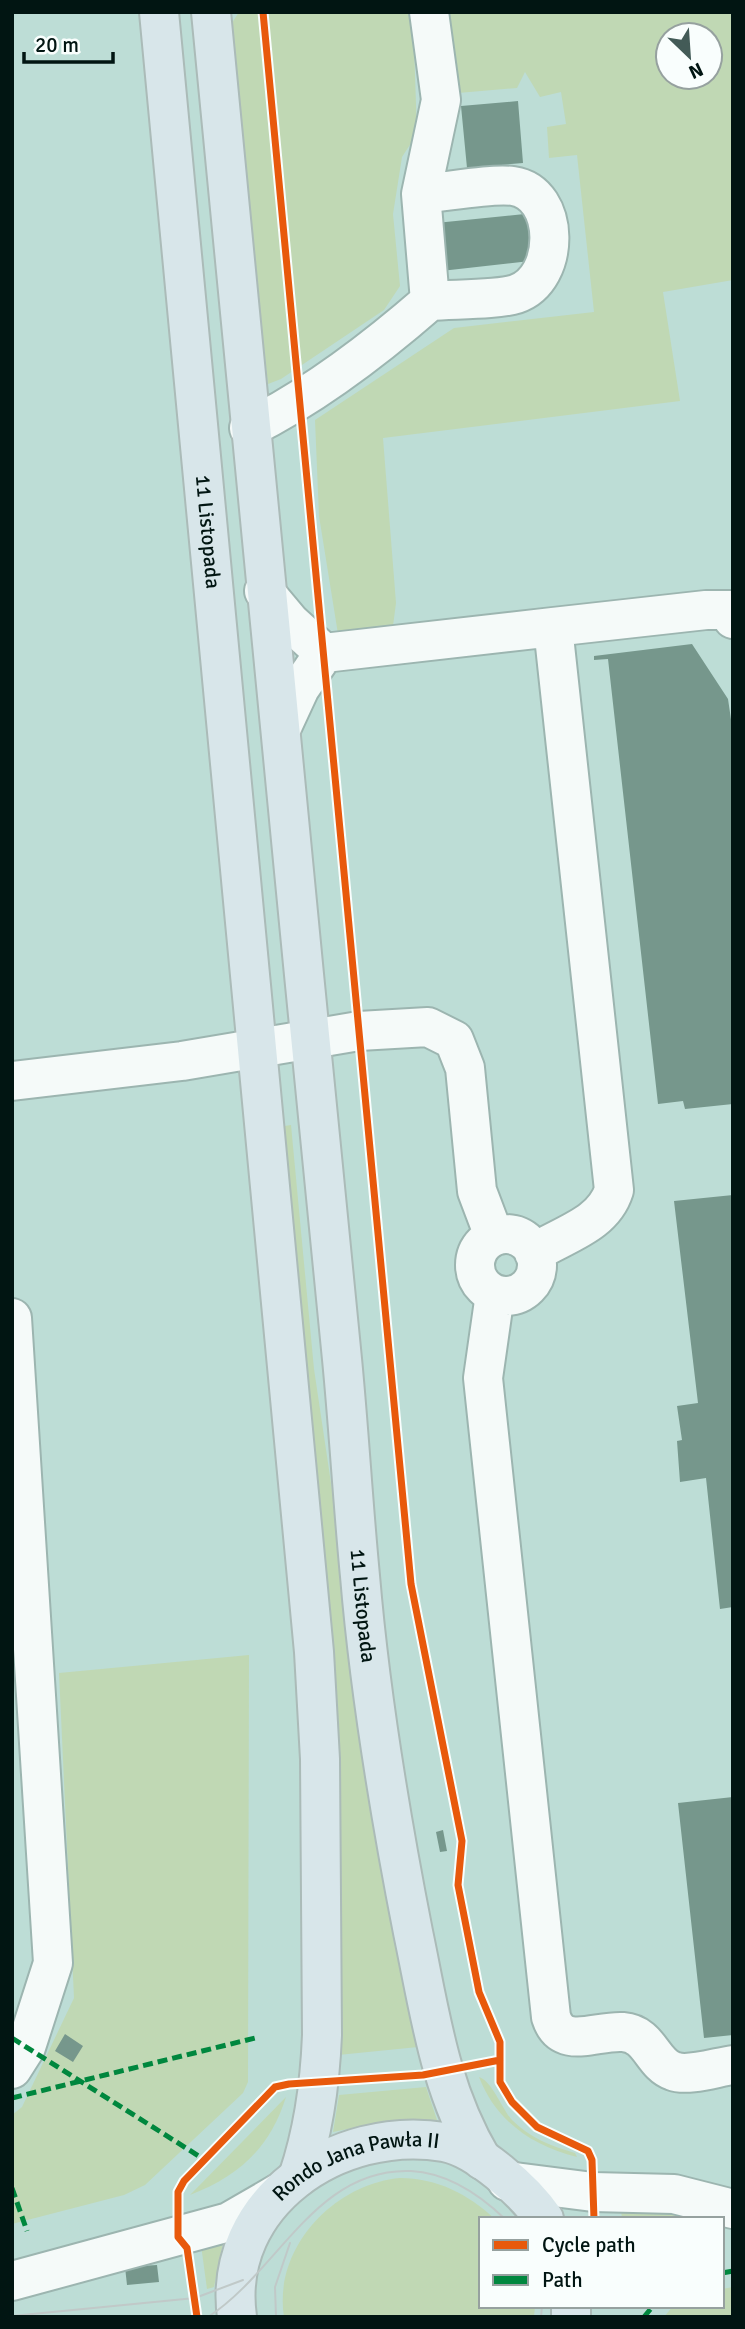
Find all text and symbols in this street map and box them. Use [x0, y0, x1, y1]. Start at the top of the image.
scale bar [24, 21, 114, 65]
north arrow [654, 21, 724, 91]
text: 20 m [35, 32, 79, 58]
text: N [685, 57, 707, 84]
street label: 11 Listopada [190, 474, 226, 590]
street label: 11 Listopada [345, 1548, 382, 1664]
street label: Rondo Jana Pawła II [267, 2126, 441, 2206]
legend [479, 2217, 724, 2308]
text: Cycle path [542, 2232, 636, 2258]
text: Path [542, 2267, 583, 2293]

